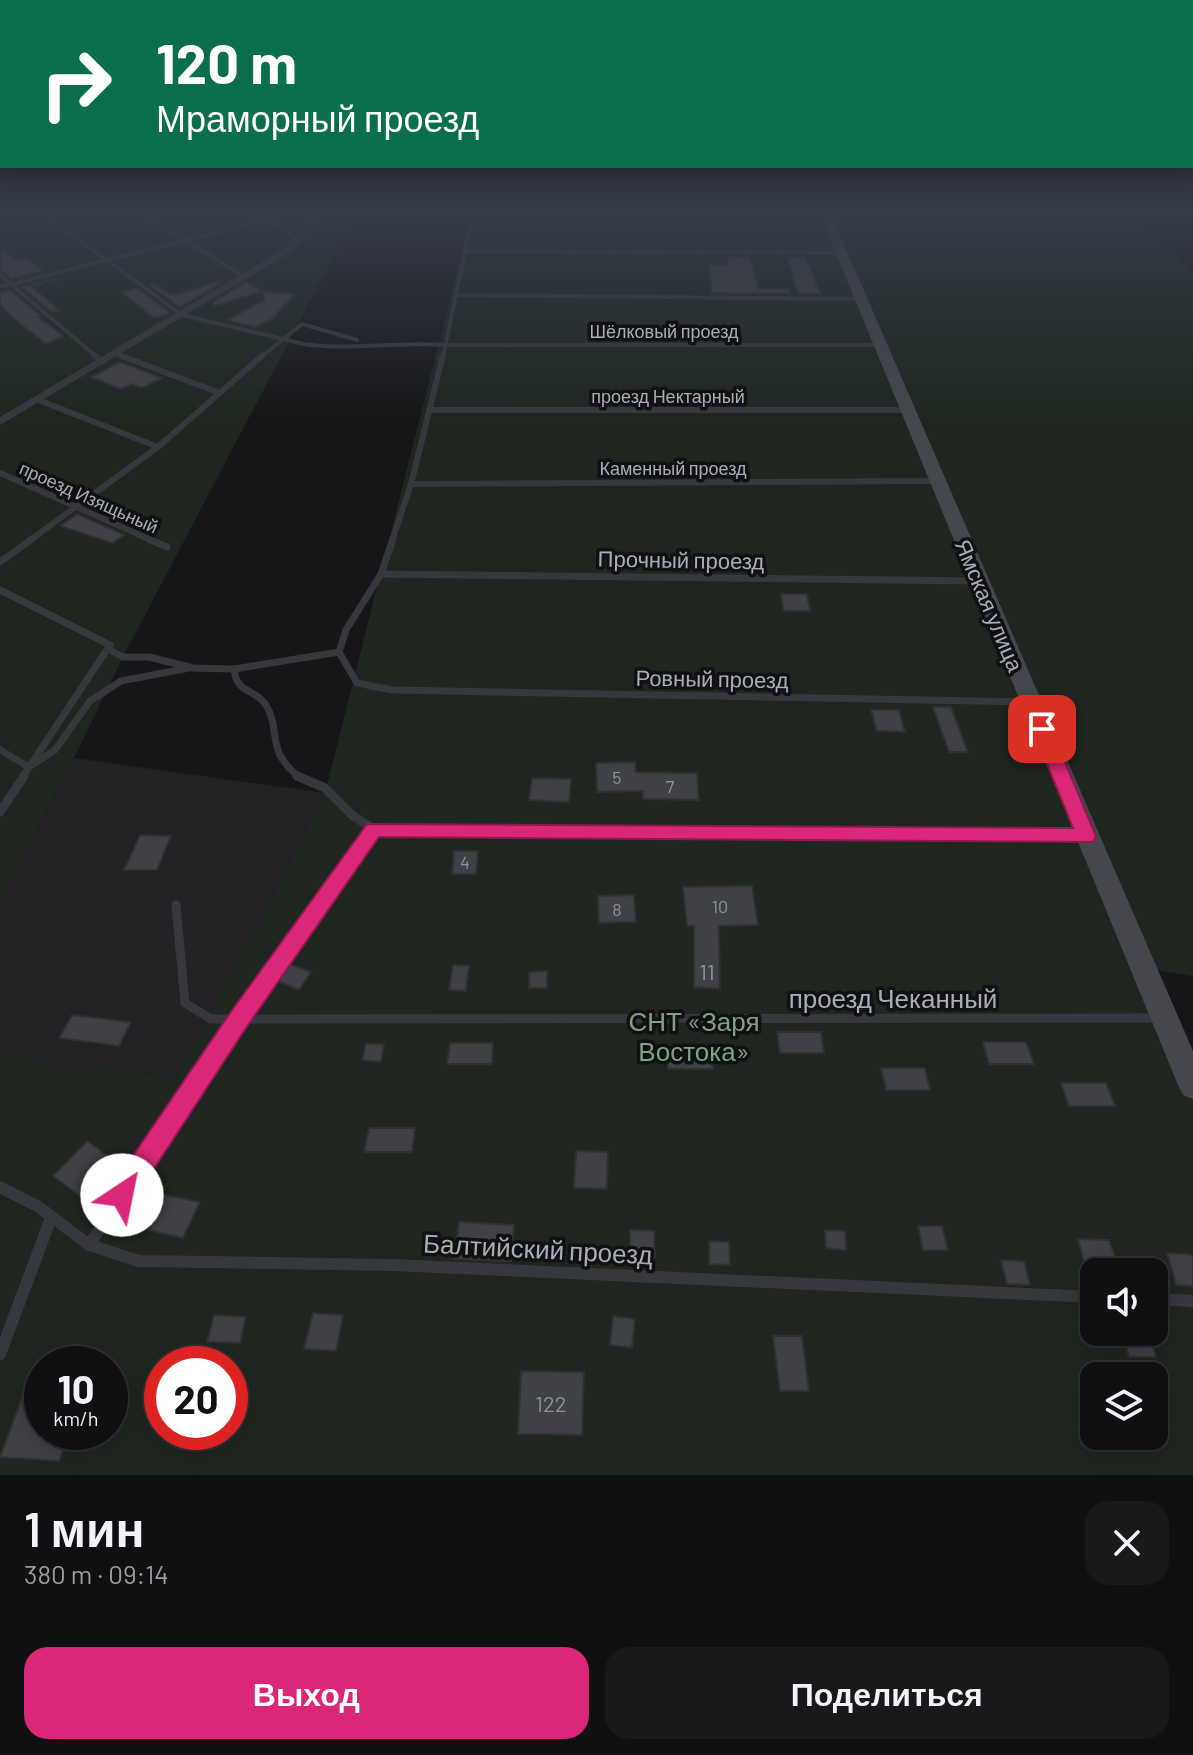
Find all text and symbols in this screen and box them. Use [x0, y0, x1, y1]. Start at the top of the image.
text: 120 m [156, 28, 297, 95]
icon: right [24, 32, 128, 136]
text: Мраморный проезд [156, 96, 479, 139]
street label: Шёлковый проезд [590, 320, 739, 342]
street label: проезд Нектарный [591, 385, 745, 407]
street label: проезд Изящьный [16, 457, 162, 537]
street label: Каменный проезд [599, 457, 747, 479]
street label: Ямская улица [950, 535, 1030, 676]
street label: Прочный проезд [598, 545, 765, 574]
street label: Ровный проезд [635, 664, 789, 693]
pin [1008, 695, 1076, 763]
icon: arrive [1020, 707, 1064, 751]
house number: 5 [612, 766, 622, 788]
house number: 7 [666, 775, 675, 797]
house number: 4 [460, 851, 470, 873]
house number: 10 [712, 895, 728, 917]
house number: 8 [612, 898, 622, 920]
house number: 11 [699, 958, 715, 984]
street label: проезд Чеканный [789, 982, 997, 1013]
park label: СНТ «Заря Востока» [628, 1005, 760, 1066]
position arrow [80, 1153, 164, 1237]
street label: Балтийский проезд [423, 1227, 653, 1269]
map controls [1080, 1258, 1168, 1450]
button: sound [1080, 1258, 1168, 1346]
speed limit sign: 20 [144, 1346, 248, 1450]
button: layers [1080, 1362, 1168, 1450]
text: 10 [58, 1364, 94, 1412]
house number: 122 [535, 1390, 567, 1416]
text: km/h [53, 1406, 99, 1430]
text: 1 мин [24, 1499, 145, 1557]
button: close [1085, 1501, 1169, 1585]
text: 380 m · 09:14 [24, 1558, 169, 1589]
button: Выход [24, 1647, 589, 1739]
button: Поделиться [605, 1647, 1169, 1739]

